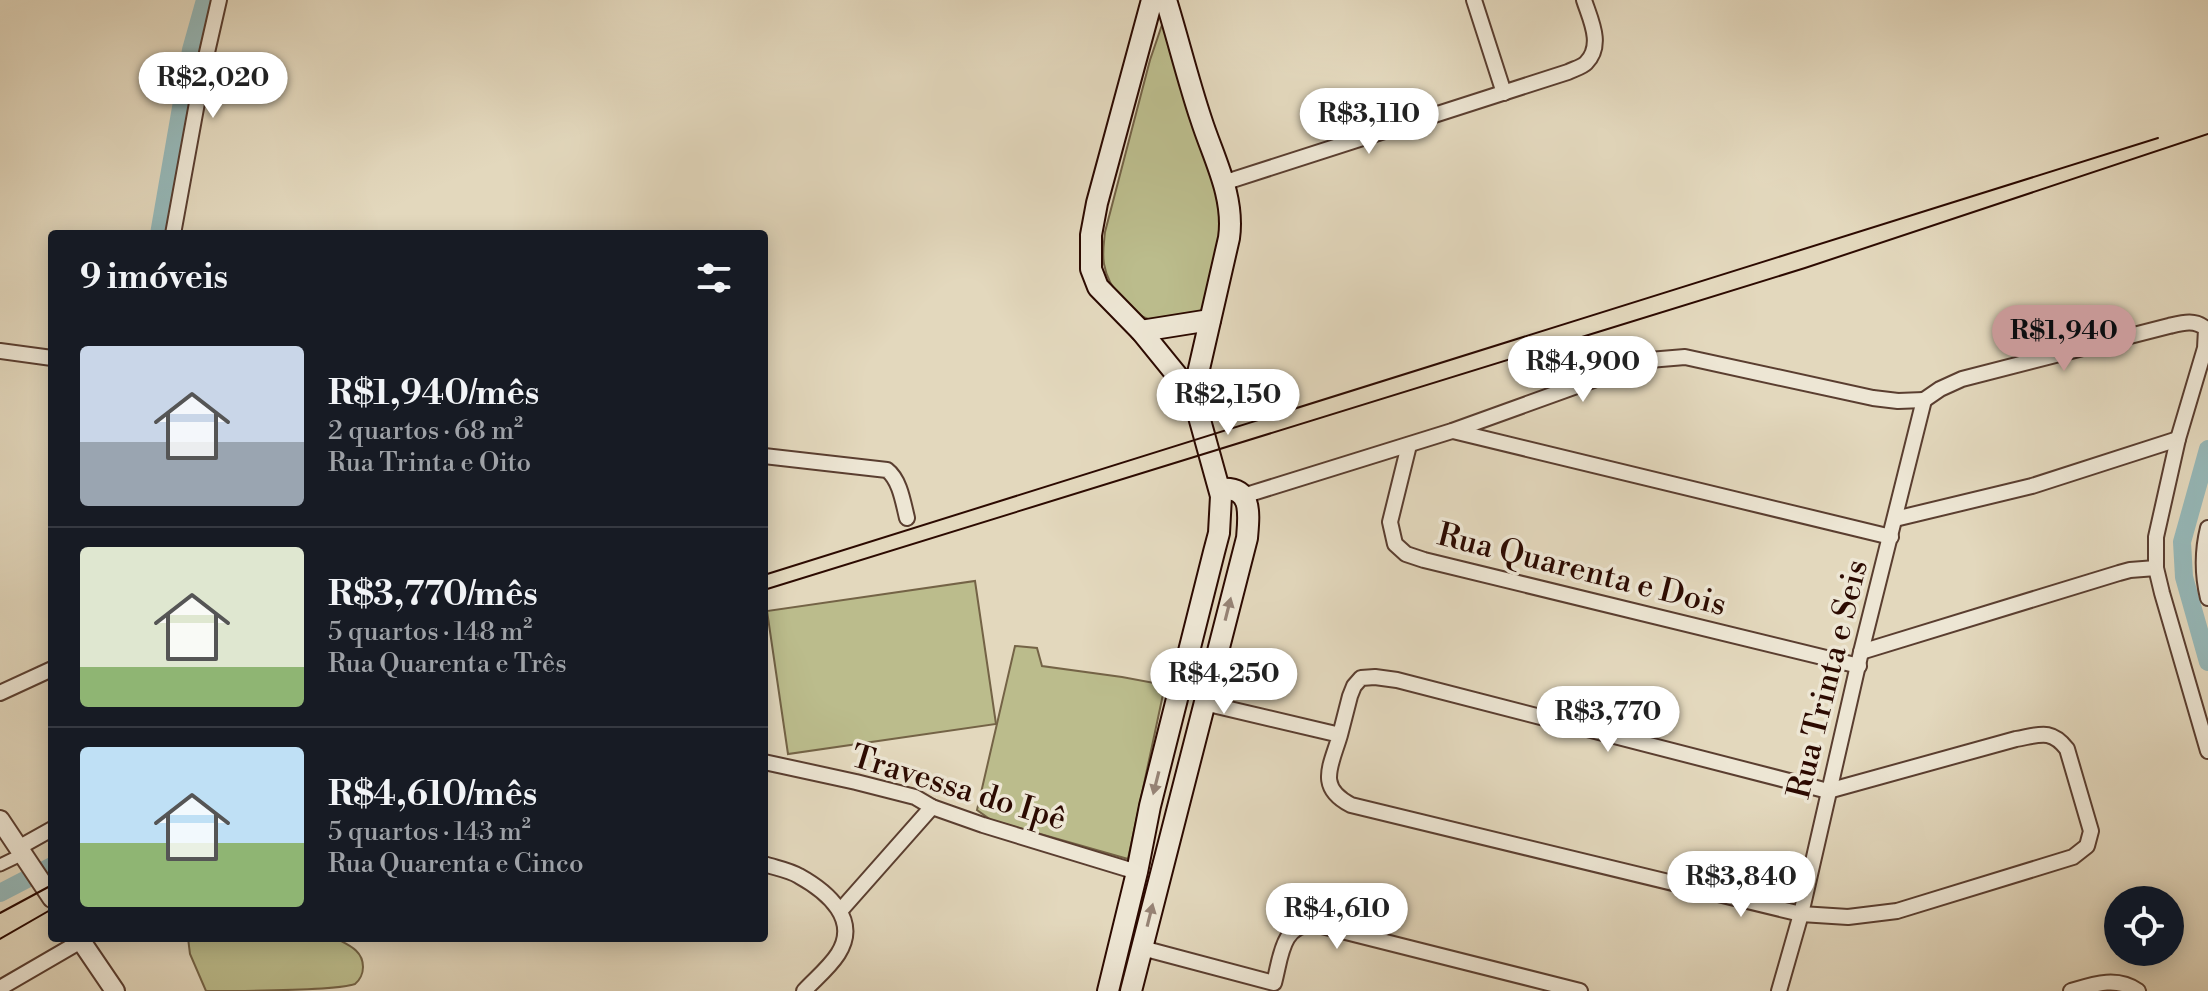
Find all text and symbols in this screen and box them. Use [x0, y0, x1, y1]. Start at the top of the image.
pin: R$2,020 [139, 52, 287, 120]
text: R$2,020 [157, 62, 269, 94]
pin: R$3,110 [1295, 88, 1443, 156]
text: R$3,110 [1318, 98, 1420, 130]
icon: filters [692, 256, 736, 300]
text: 9 imóveis [80, 257, 228, 299]
pin: R$1,940 [1990, 305, 2138, 373]
text: R$1,940 [2010, 315, 2118, 347]
pin: R$4,900 [1509, 336, 1657, 404]
text: R$4,900 [1526, 346, 1640, 378]
pin: R$2,150 [1154, 369, 1302, 437]
text: R$1,940/mês [328, 373, 539, 415]
icon: home [144, 378, 240, 474]
text: R$2,150 [1175, 379, 1281, 411]
text: 2 quartos · 68 m² [328, 415, 523, 447]
text: Rua Trinta e Oito [328, 447, 531, 479]
street label: Rua Quarenta e Dois [1433, 515, 1730, 625]
street label: Rua Trinta e Seis [1779, 556, 1877, 803]
text: R$3,770/mês [328, 574, 538, 616]
icon: home [144, 579, 240, 675]
one-way arrow [1223, 597, 1235, 622]
text: 5 quartos · 148 m² [328, 616, 532, 648]
text: Rua Quarenta e Três [328, 648, 567, 680]
pin: R$4,250 [1150, 648, 1298, 716]
text: R$4,250 [1168, 658, 1280, 690]
pin: R$3,770 [1534, 686, 1682, 754]
text: R$3,770 [1555, 696, 1661, 728]
street label: Travessa do Ipê [846, 736, 1071, 840]
one-way arrow [1149, 771, 1161, 796]
text: R$4,610/mês [328, 774, 537, 816]
icon: home [144, 779, 240, 875]
text: 5 quartos · 143 m² [328, 816, 531, 848]
text: Rua Quarenta e Cinco [328, 848, 584, 880]
pin: R$3,840 [1667, 851, 1815, 919]
text: R$3,840 [1685, 861, 1797, 893]
pin: R$4,610 [1263, 883, 1411, 951]
map controls [2104, 886, 2184, 966]
button: locate [2104, 886, 2184, 966]
text: R$4,610 [1284, 893, 1390, 925]
one-way arrow [1145, 903, 1157, 928]

